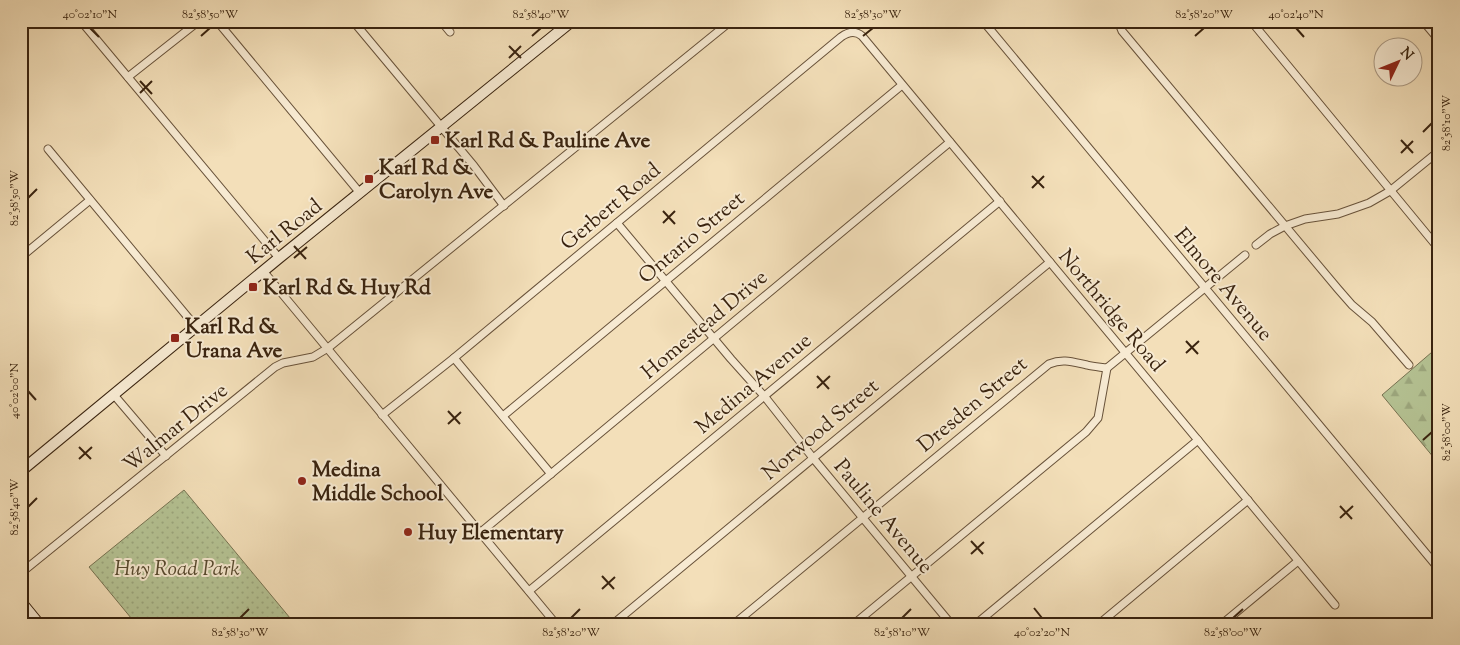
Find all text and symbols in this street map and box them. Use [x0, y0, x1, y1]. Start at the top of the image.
text: 40°02'10"N [63, 6, 118, 24]
text: 82°58'50"W [182, 6, 239, 24]
text: 82°58'40"W [513, 6, 570, 24]
text: 82°58'30"W [845, 6, 902, 24]
text: 82°58'20"W [1175, 6, 1233, 24]
text: 40°02'40"N [1268, 6, 1324, 24]
north arrow [1372, 38, 1422, 88]
text: N [1395, 44, 1417, 65]
text: 82°58'10"W [1438, 94, 1456, 151]
place label: Karl Rd & Pauline Ave [445, 127, 650, 157]
marker: Karl Rd & Pauline Ave [429, 134, 441, 146]
place label: Karl Rd & Carolyn Ave [379, 154, 494, 208]
street label: Gerbert Road [555, 157, 668, 258]
text: 82°58'50"W [6, 169, 24, 226]
marker: Karl Rd & Carolyn Ave [363, 173, 375, 185]
street label: Ontario Street [633, 185, 752, 292]
street label: Karl Road [241, 193, 330, 273]
street label: Elmore Avenue [1166, 222, 1279, 348]
street label: Northridge Road [1050, 243, 1171, 379]
street label: Homestead Drive [636, 264, 775, 387]
place label: Karl Rd & Huy Rd [263, 274, 431, 304]
marker: Karl Rd & Huy Rd [247, 281, 259, 293]
place label: Karl Rd & Urana Ave [185, 313, 283, 367]
street label: Medina Avenue [690, 327, 819, 442]
marker: Karl Rd & Urana Ave [169, 332, 181, 344]
street label: Dresden Street [912, 351, 1035, 460]
text: 40°02'00"N [6, 363, 24, 419]
street label: Norwood Street [756, 373, 886, 488]
street label: Walmar Drive [117, 377, 235, 480]
text: 82°58'00"W [1438, 402, 1456, 461]
street label: Pauline Avenue [826, 453, 939, 581]
place label: Medina Middle School [312, 456, 443, 510]
marker: Medina Middle School [296, 475, 308, 487]
text: 82°58'40"W [6, 478, 24, 535]
place label: Huy Elementary [418, 519, 564, 549]
marker: Huy Elementary [402, 526, 414, 538]
park label: Huy Road Park [114, 555, 240, 585]
text: 82°58'30"W [212, 624, 269, 642]
text: 82°58'20"W [542, 624, 600, 642]
text: 82°58'10"W [874, 624, 931, 642]
text: 40°02'20"N [1014, 624, 1070, 642]
text: 82°58'00"W [1204, 624, 1263, 642]

